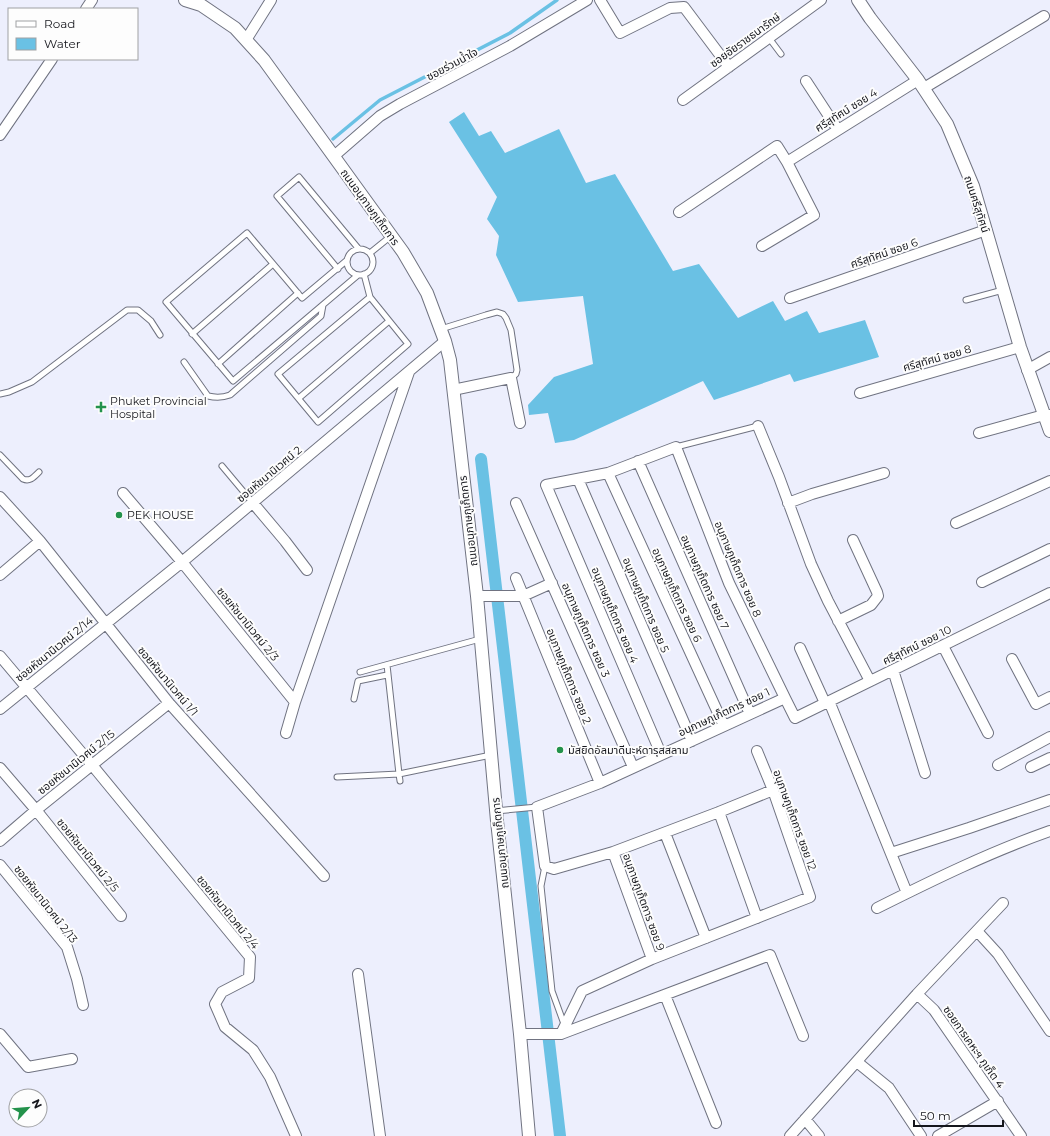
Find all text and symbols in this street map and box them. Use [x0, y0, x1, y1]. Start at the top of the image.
legend [8, 8, 138, 60]
street label: ซอยอัยราชธนารักษ์ [707, 10, 783, 70]
text: Road [44, 16, 75, 31]
text: Water [44, 36, 81, 51]
street label: ซอยร่วมน้ำใจ [423, 44, 480, 83]
street label: ศรีสุทัศน์ ซอย 4 [812, 85, 880, 135]
street label: ถนนอนุภาษภูเก็ตการ [338, 166, 402, 248]
street label: ถนนศรีสุทัศน์ [961, 174, 993, 234]
street label: ศรีสุทัศน์ ซอย 6 [848, 235, 920, 271]
street label: ศรีสุทัศน์ ซอย 8 [901, 342, 973, 374]
place label: Phuket Provincial Hospital [110, 394, 207, 421]
marker: Phuket Provincial Hospital [95, 401, 107, 413]
street label: ซอยหัชนานิเวศน์ 2 [234, 443, 304, 505]
street label: ถนนอนุภาษภูเก็ตการ [455, 475, 481, 567]
place label: PEK HOUSE [127, 508, 194, 522]
marker: PEK HOUSE [114, 510, 124, 520]
street label: อนุภาษภูเก็ตการ ซอย 8 [711, 519, 765, 619]
street label: อนุภาษภูเก็ตการ ซอย 7 [678, 532, 732, 632]
street label: อนุภาษภูเก็ตการ ซอย 6 [649, 546, 705, 645]
street label: อนุภาษภูเก็ตการ ซอย 5 [620, 555, 672, 655]
street label: อนุภาษภูเก็ตการ ซอย 4 [588, 565, 642, 666]
street label: อนุภาษภูเก็ตการ ซอย 3 [559, 581, 613, 679]
street label: ซอยหัชนานิเวศน์ 2/3 [214, 584, 282, 664]
street label: ซอยหัชนานิเวศน์ 2/14 [12, 613, 96, 685]
street label: ศรีสุทัศน์ ซอย 10 [880, 622, 954, 668]
street label: อนุภาษภูเก็ตการ ซอย 2 [543, 626, 595, 726]
street label: ซอยหัชนานิเวศน์ 1/1 [135, 643, 201, 719]
street label: อนุภาษภูเก็ตการ ซอย 1 [676, 685, 772, 739]
street label: ซอยหัชนานิเวศน์ 2/15 [35, 727, 117, 797]
place label: มัสยิดอัลมาดีนะห์ดารุสสลาม [568, 743, 689, 757]
marker: มัสยิดอัลมาดีนะห์ดารุสสลาม [555, 745, 565, 755]
street label: อนุภาษภูเก็ตการ ซอย 12 [770, 768, 820, 872]
street label: ถนนอนุภาษภูเก็ตการ [488, 797, 512, 889]
street label: ซอยหัชนานิเวศน์ 2/5 [54, 815, 122, 895]
street label: อนุภาษภูเก็ตการ ซอย 9 [620, 851, 668, 953]
street label: ซอยหัชนานิเวศน์ 2/13 [11, 862, 81, 946]
street label: ซอยหัชนานิเวศน์ 2/4 [194, 872, 263, 952]
street label: ซอยการเคหะฯ ภูเก็ต 4 [940, 1003, 1008, 1092]
north arrow [8, 1088, 48, 1128]
text: N [29, 1097, 45, 1111]
scale bar [914, 1102, 1003, 1128]
text: 50 m [920, 1108, 951, 1123]

